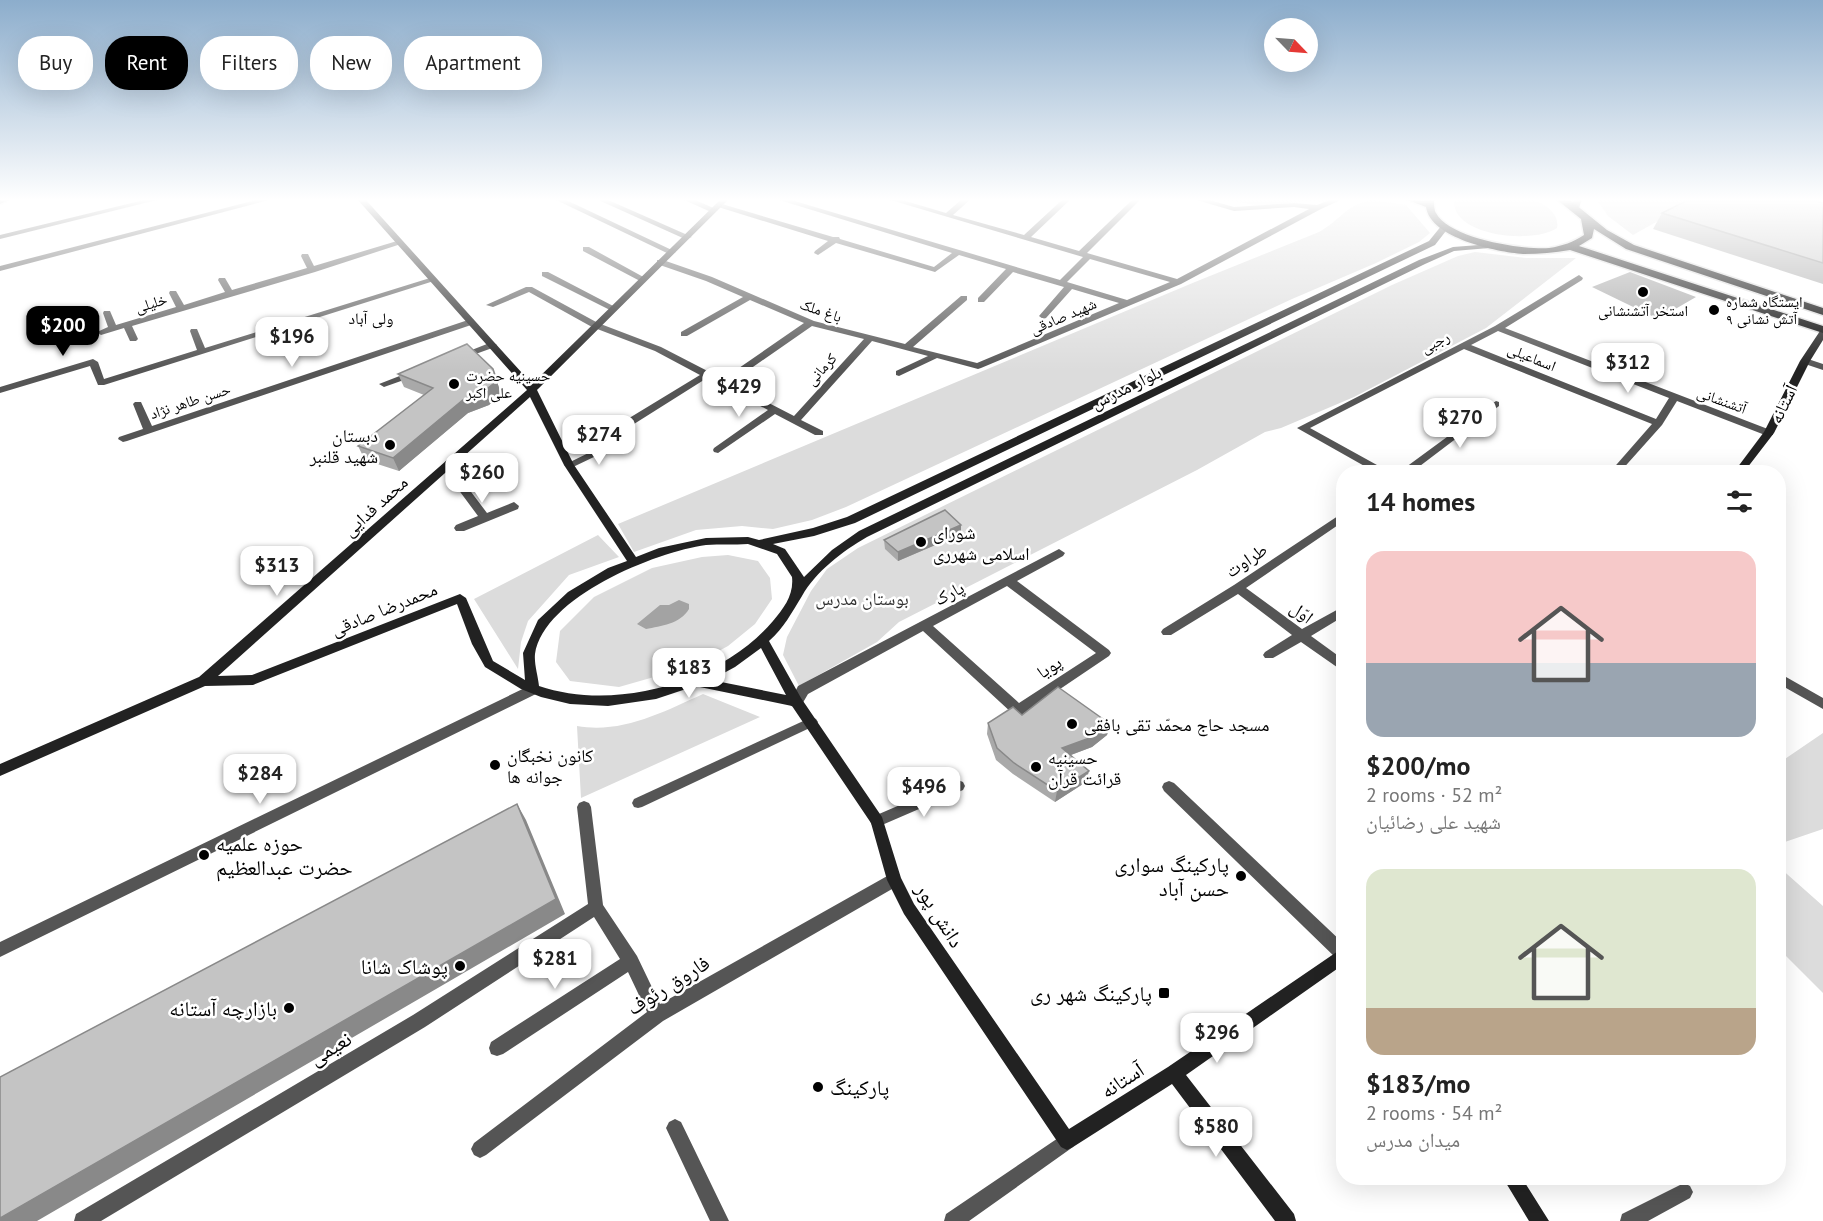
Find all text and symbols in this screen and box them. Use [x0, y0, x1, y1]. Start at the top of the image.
north arrow [1264, 18, 1318, 72]
map controls [1264, 18, 1318, 72]
chip: Buy [18, 36, 93, 90]
chip: Rent [105, 36, 188, 90]
chip: Filters [200, 36, 298, 90]
chip: New [310, 36, 392, 90]
chip: Apartment [404, 36, 542, 90]
marker: استخر آتشنشانی [1636, 285, 1650, 299]
street label: خلیلی [133, 289, 170, 318]
place label: ایستگاه شماره ۹ آتش نشانی [1726, 292, 1803, 329]
street label: شهید صادقی [1027, 293, 1100, 339]
street label: باغ ملک [797, 294, 844, 327]
place label: استخر آتشنشانی [1598, 301, 1688, 321]
marker: ایستگاه شماره ۹ آتش نشانی [1707, 303, 1721, 317]
pin: $200 [27, 306, 99, 357]
district label: ولی آباد [348, 308, 394, 329]
text: $200 [40, 312, 86, 338]
pin: $196 [256, 317, 328, 368]
text: $196 [269, 323, 315, 349]
street label: رجبی [1417, 327, 1453, 358]
street label: اسماعیلی [1505, 339, 1559, 376]
pin: $312 [1592, 343, 1664, 394]
street label: کرمانی [801, 349, 841, 390]
text: $312 [1605, 349, 1651, 375]
street label: بلوار مدرس [1087, 360, 1165, 414]
place label: حسینیه حضرت علی اکبر [465, 366, 551, 403]
pin: $429 [703, 367, 775, 418]
text: $429 [716, 373, 762, 399]
marker: حسینیه حضرت علی اکبر [447, 377, 461, 391]
street label: حسن طاهر نژاد [147, 379, 233, 424]
street label: آستانه [1764, 380, 1802, 427]
street label: آتشنشانی [1694, 382, 1750, 419]
pin: $270 [1424, 398, 1496, 449]
text: $270 [1437, 404, 1483, 430]
pin: $274 [563, 415, 635, 466]
text: $274 [576, 421, 622, 447]
place label: دبستان شهید قلنبر [309, 424, 378, 468]
marker: دبستان شهید قلنبر [383, 438, 397, 452]
pin: $260 [446, 453, 518, 504]
text: $260 [459, 459, 505, 485]
street label: محمد فدایی [338, 471, 412, 541]
text: 14 homes [1366, 485, 1475, 518]
icon: filters [1723, 485, 1756, 518]
place label: شورای اسلامی شهرری [933, 521, 1030, 565]
marker: شورای اسلامی شهرری [914, 535, 928, 549]
street label: طراوت [1221, 538, 1271, 582]
pin: $313 [241, 546, 313, 597]
text: $313 [254, 552, 300, 578]
street label: پارک [930, 576, 968, 610]
street label: محمدرضا صادقی [327, 577, 441, 641]
park label: بوستان مدرس [815, 587, 909, 610]
icon: home [1507, 590, 1615, 698]
street label: اوّل [1286, 596, 1318, 628]
pin: $183 [653, 648, 725, 699]
street label: پویا [1032, 650, 1066, 684]
text: $183 [666, 654, 712, 680]
place label: مسجد حاج محمّد تقی بافقی [1084, 713, 1269, 737]
marker: مسجد حاج محمّد تقی بافقی [1065, 717, 1079, 731]
place label: کانون نخبگان جوانه ها [507, 744, 594, 788]
place label: حسینیه قرائت قرآن [1048, 746, 1121, 790]
text: $200/mo [1366, 749, 1470, 782]
pin: $284 [224, 754, 296, 805]
marker: کانون نخبگان جوانه ها [488, 758, 502, 772]
text: $284 [237, 760, 283, 786]
marker: حسینیه قرائت قرآن [1029, 760, 1043, 774]
pin: $496 [888, 767, 960, 818]
text: $496 [901, 773, 947, 799]
text: 2 rooms · 52 m² [1366, 782, 1502, 808]
text: شهید علی رضائیان [1366, 809, 1501, 835]
place label: حوزه علمیه حضرت عبدالعظیم [216, 830, 353, 882]
marker: حوزه علمیه حضرت عبدالعظیم [197, 848, 211, 862]
place label: پارکینگ سواری حسن آباد [1114, 851, 1229, 902]
marker: پارکینگ سواری حسن آباد [1234, 869, 1248, 883]
street label: دانش پور [909, 877, 970, 953]
icon: home [1507, 908, 1615, 1016]
pin: $281 [519, 939, 591, 990]
text: $281 [532, 945, 578, 971]
street label: فاروق رئوف [622, 949, 714, 1021]
place label: پوشاک شانا [361, 953, 448, 980]
marker: پوشاک شانا [453, 959, 467, 973]
place label: پارکینگ شهر ری [1030, 980, 1152, 1007]
marker: پارکینگ شهر ری [1157, 986, 1171, 1000]
place label: بازارچه آستانه [169, 995, 277, 1022]
marker: بازارچه آستانه [282, 1001, 296, 1015]
pin: $296 [1181, 1013, 1253, 1064]
text: $296 [1194, 1019, 1240, 1045]
street label: نعیمی [304, 1025, 356, 1071]
street label: آستانه [1095, 1056, 1150, 1104]
text: $183/mo [1366, 1067, 1470, 1100]
place label: پارکینگ [830, 1074, 889, 1101]
marker: پارکینگ [811, 1080, 825, 1094]
text: 2 rooms · 54 m² [1366, 1100, 1502, 1126]
pin: $580 [1180, 1107, 1252, 1158]
text: $580 [1193, 1113, 1239, 1139]
text: میدان مدرس [1366, 1127, 1460, 1153]

